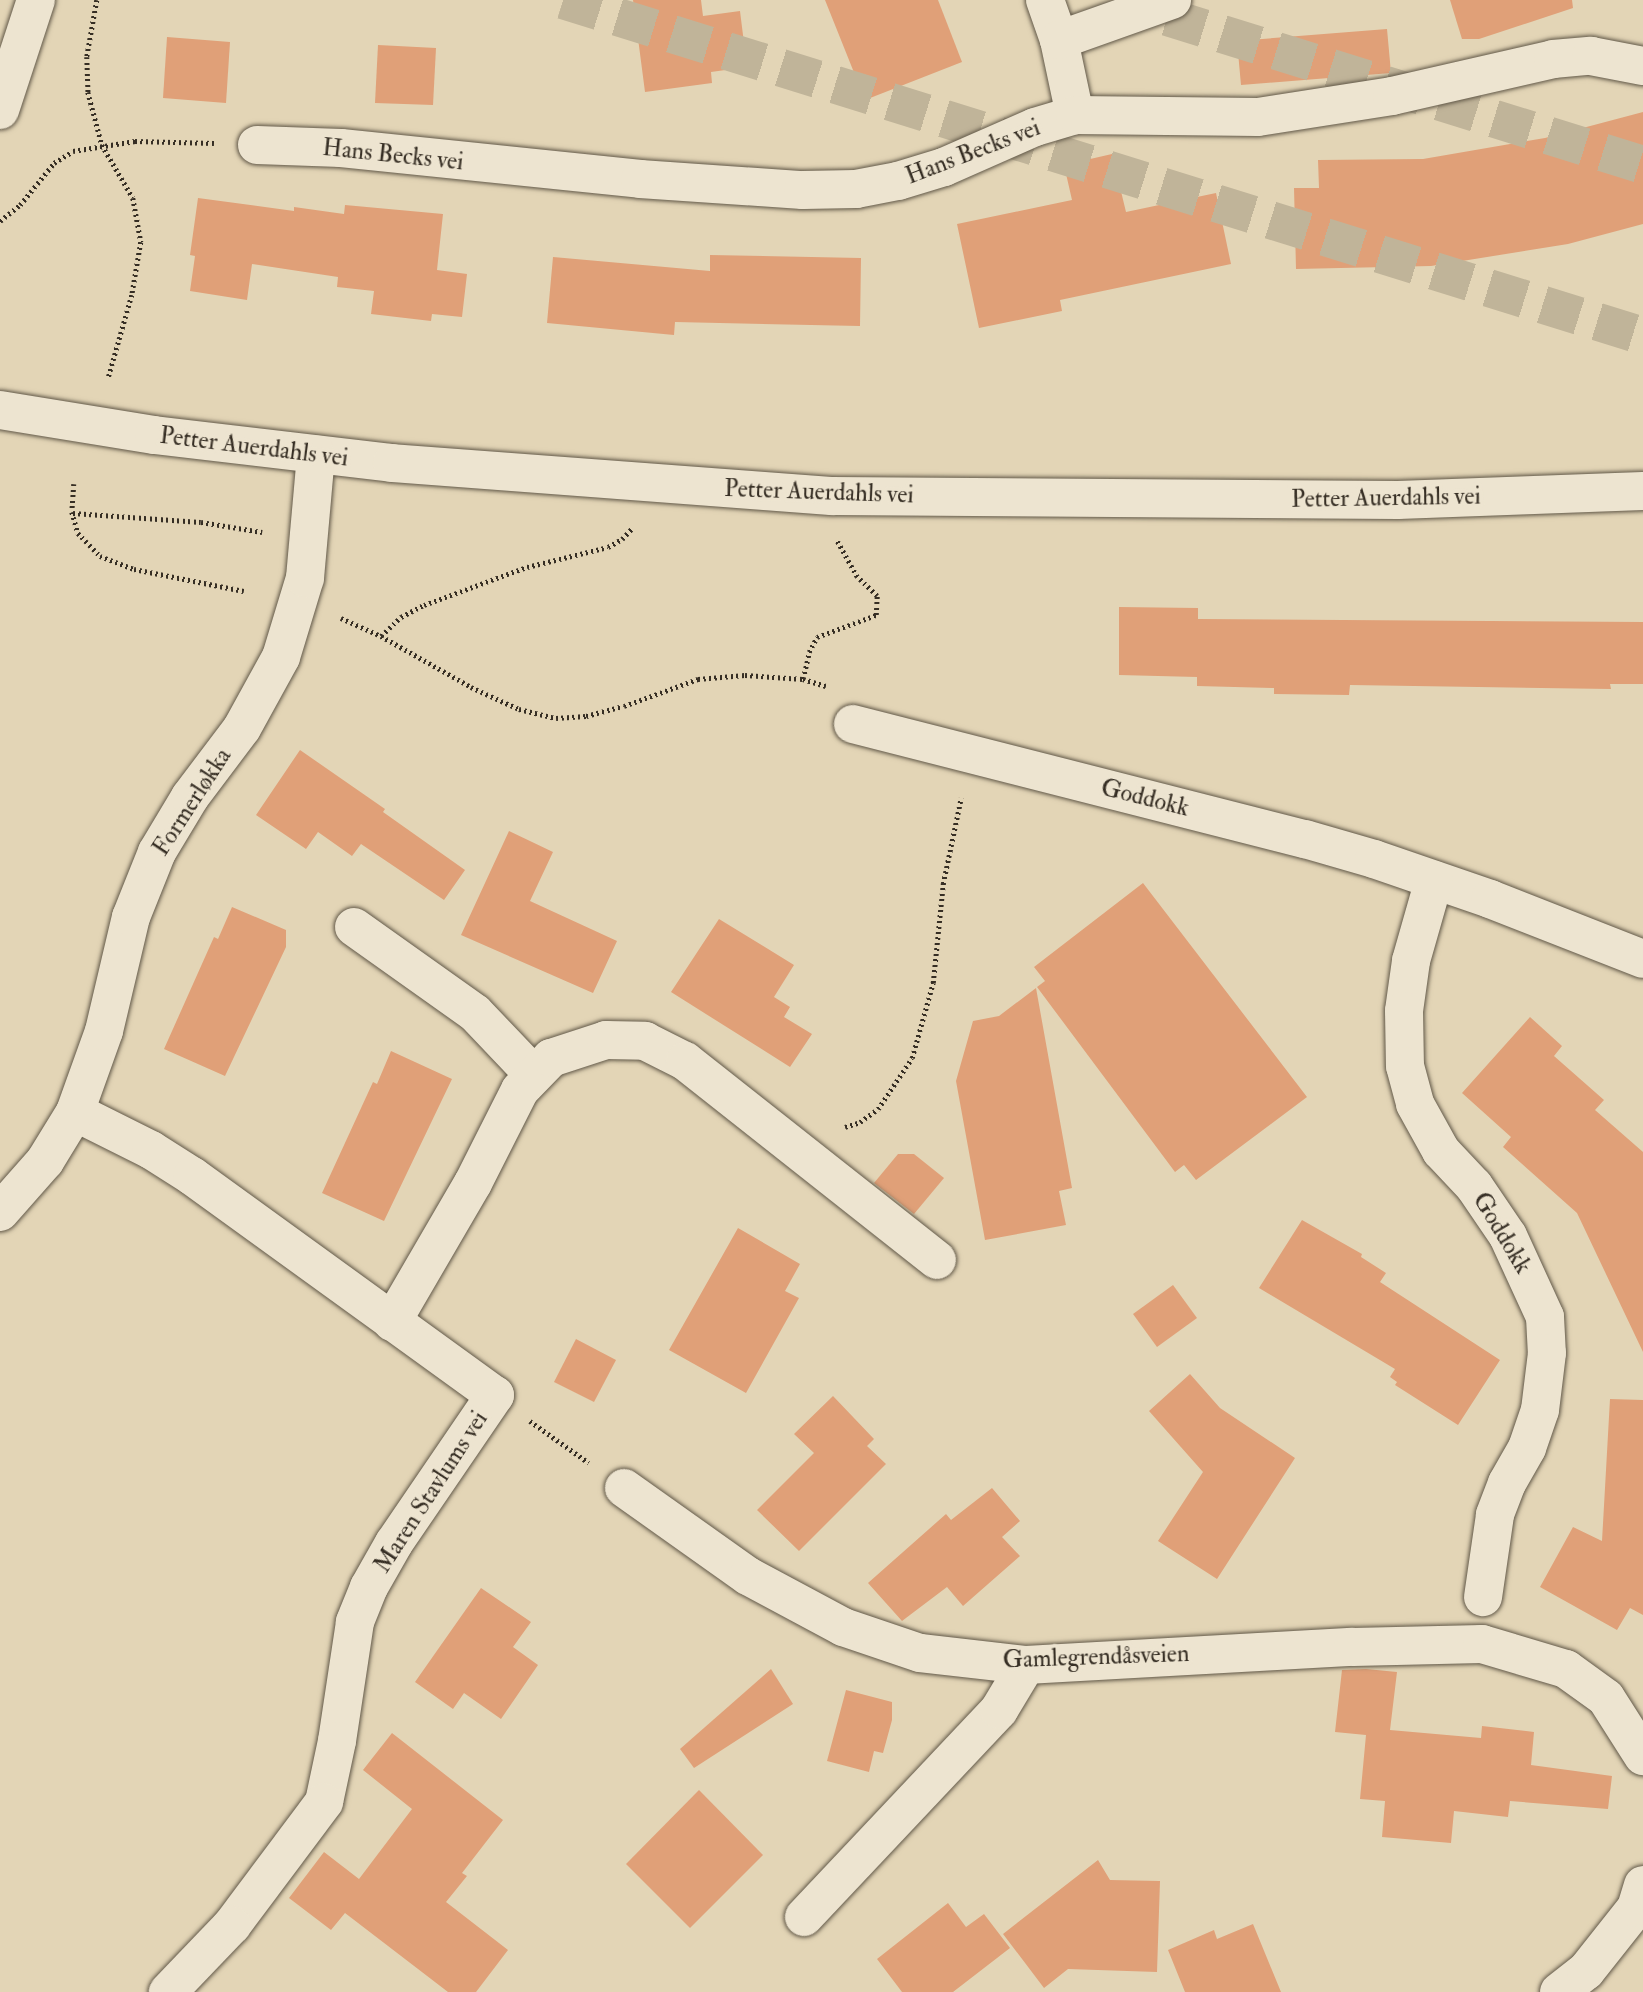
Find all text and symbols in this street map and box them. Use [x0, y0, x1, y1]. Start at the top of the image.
street label: Hans Becks vei [902, 113, 1044, 191]
street label: Hans Becks vei [321, 133, 465, 177]
street label: Petter Auerdahls vei [158, 421, 350, 473]
street label: Petter Auerdahls vei [724, 474, 914, 510]
street label: Petter Auerdahls vei [1291, 482, 1481, 514]
street label: Formerløkka [147, 743, 237, 861]
street label: Goddokk [1098, 773, 1192, 823]
street label: Goddokk [1467, 1187, 1537, 1279]
street label: Maren Stavlums vei [368, 1406, 494, 1578]
street label: Gamlegrendåsveien [1002, 1639, 1190, 1675]

